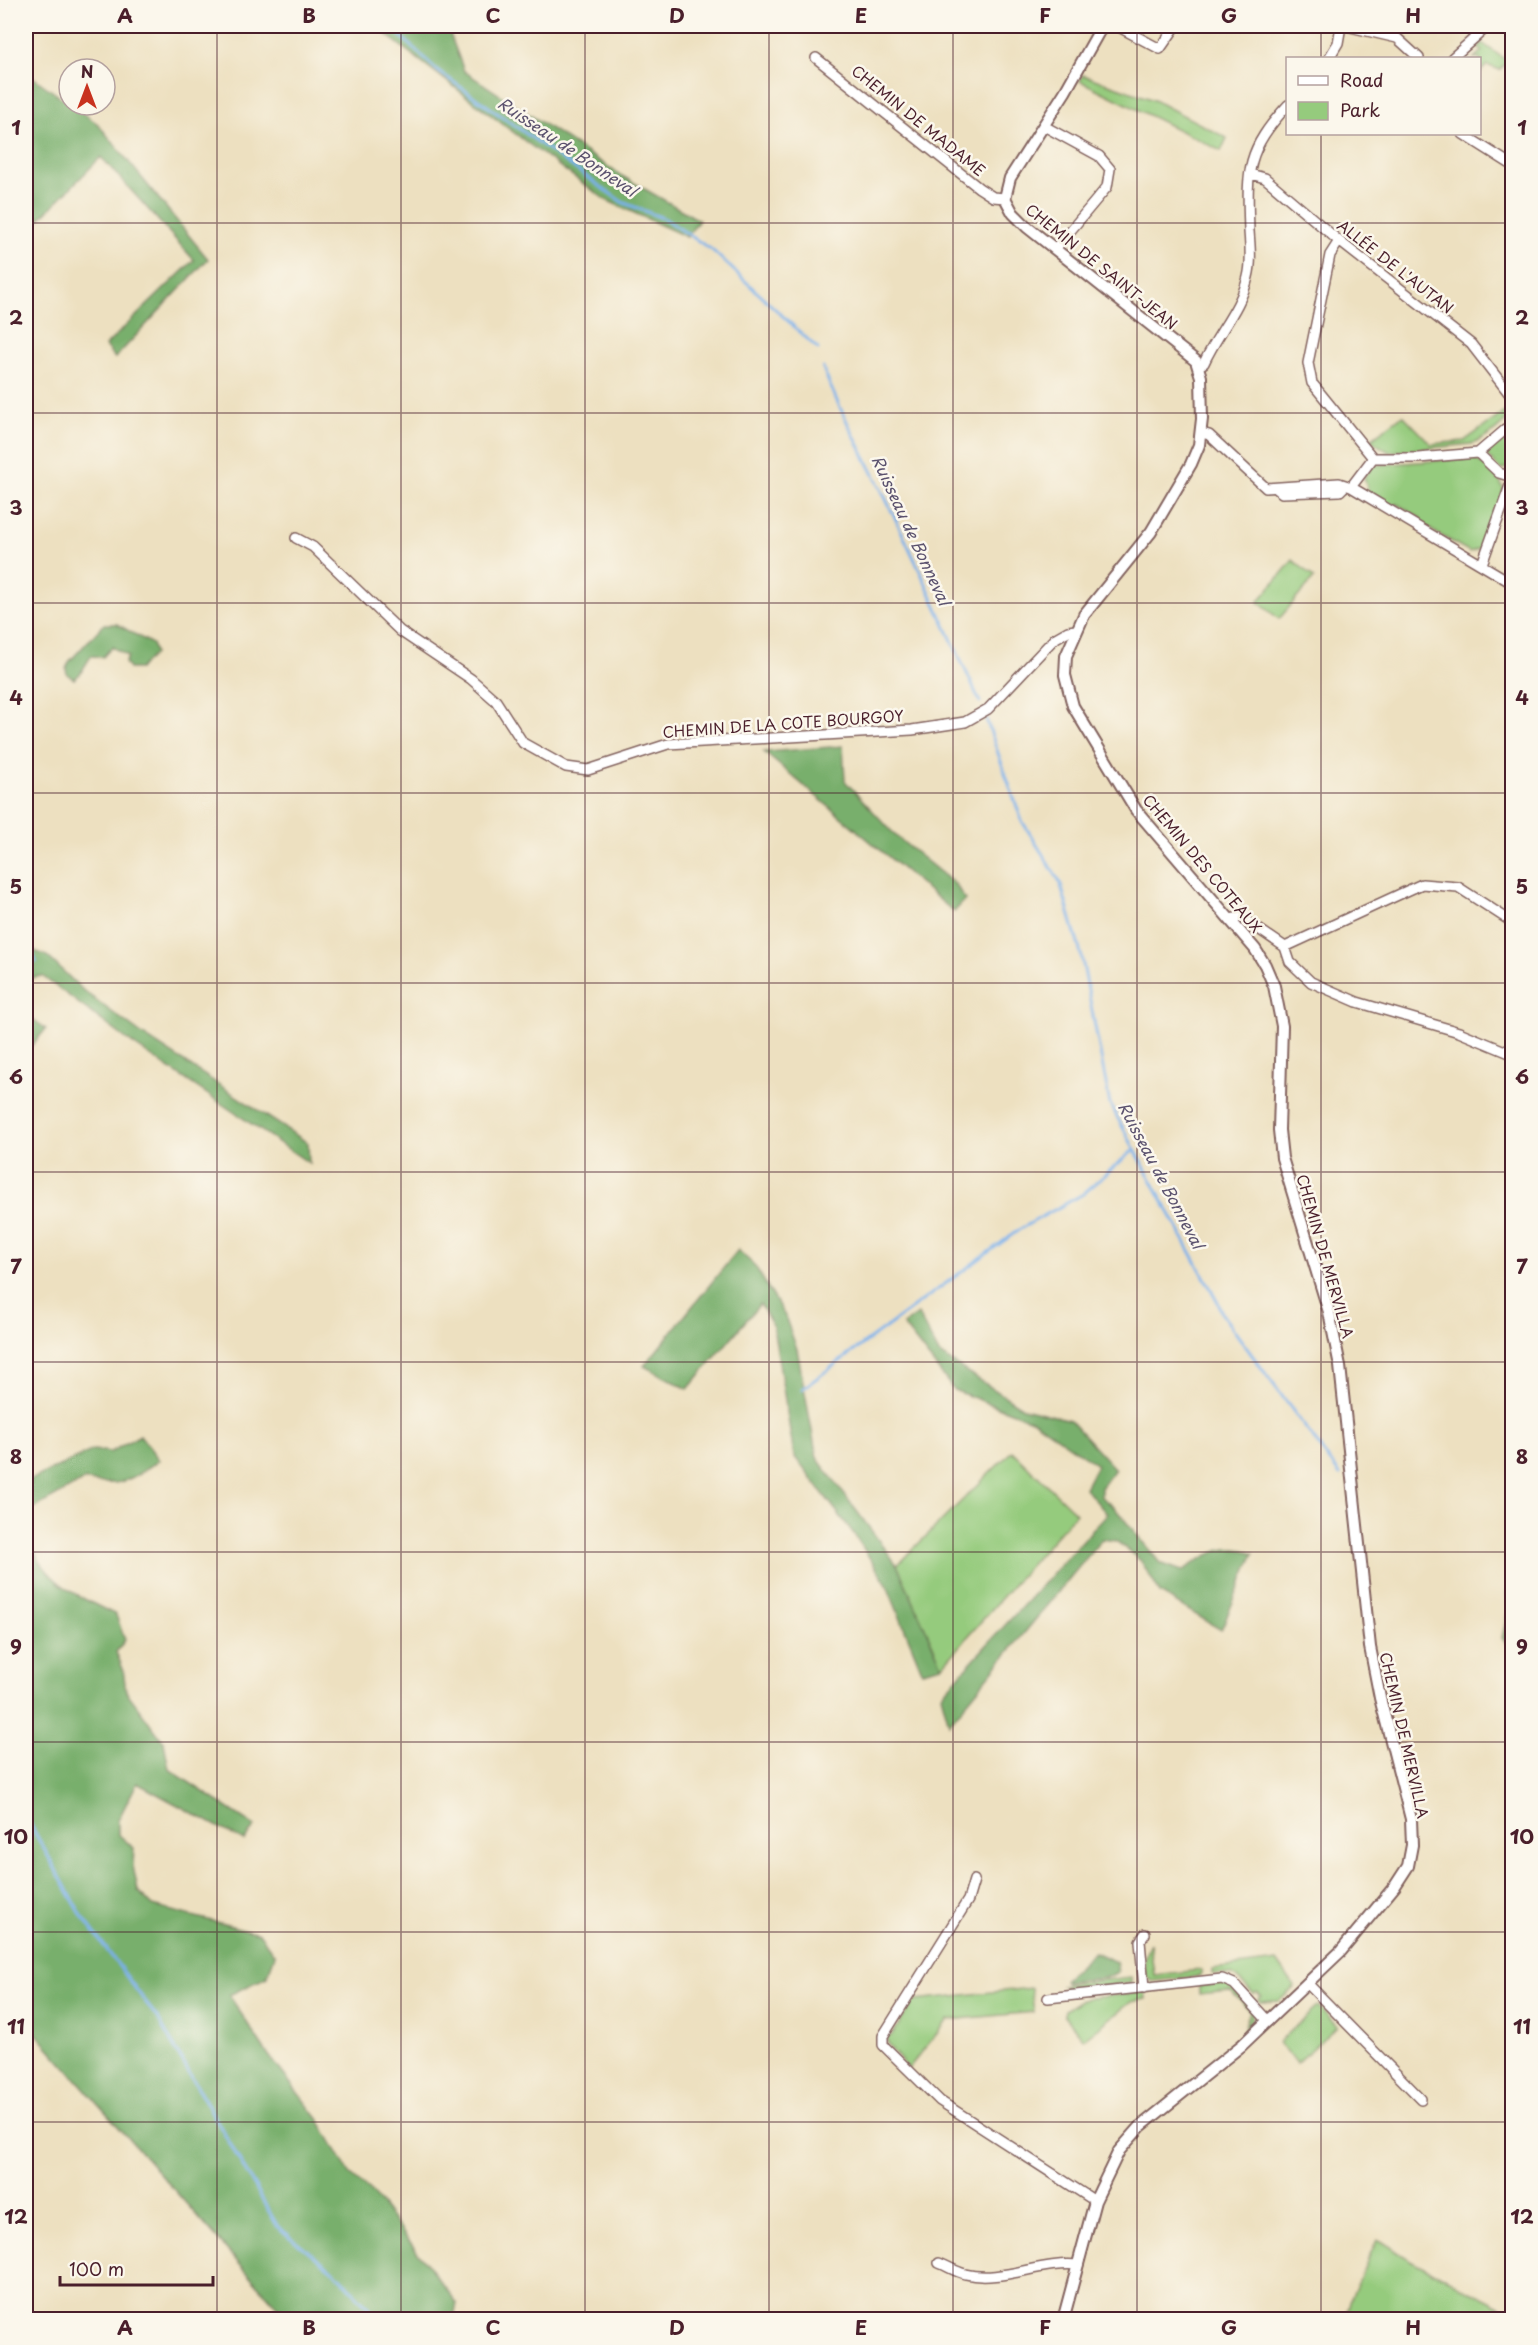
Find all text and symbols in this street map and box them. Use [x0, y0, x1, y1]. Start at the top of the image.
text: A [117, 0, 133, 30]
text: B [302, 0, 316, 30]
text: C [485, 0, 501, 30]
text: D [669, 0, 685, 30]
text: E [855, 0, 867, 30]
text: F [1039, 0, 1051, 30]
text: G [1221, 0, 1237, 30]
text: H [1405, 0, 1421, 30]
north arrow [57, 57, 117, 117]
legend [1286, 57, 1481, 135]
text: N [81, 59, 93, 83]
street label: CHEMIN DE MADAME [847, 59, 991, 181]
text: Road [1340, 66, 1384, 93]
water label: Ruisseau de Bonneval [494, 90, 644, 203]
text: Park [1340, 96, 1380, 123]
text: 1 [11, 112, 21, 142]
text: 1 [1517, 112, 1527, 142]
street label: CHEMIN DE SAINT-JEAN [1021, 197, 1183, 335]
street label: ALLÉE DE L'AUTAN [1333, 213, 1459, 319]
text: 2 [9, 302, 23, 332]
text: 2 [1515, 302, 1529, 332]
water label: Ruisseau de Bonneval [867, 451, 958, 611]
text: 3 [9, 492, 23, 522]
text: 3 [1515, 492, 1529, 522]
text: 4 [9, 682, 23, 712]
text: 4 [1515, 682, 1529, 712]
street label: CHEMIN DE LA COTE BOURGOY [662, 703, 904, 743]
street label: CHEMIN DES COTEAUX [1138, 789, 1268, 937]
text: 5 [10, 871, 22, 901]
text: 5 [1516, 871, 1528, 901]
text: 6 [9, 1061, 23, 1091]
text: 6 [1515, 1061, 1529, 1091]
water label: Ruisseau de Bonneval [1113, 1097, 1212, 1255]
street label: CHEMIN DE MERVILLA [1292, 1171, 1360, 1341]
text: 7 [10, 1251, 22, 1281]
text: 7 [1516, 1251, 1528, 1281]
text: 8 [10, 1441, 22, 1471]
text: 8 [1516, 1441, 1528, 1471]
text: 9 [10, 1631, 22, 1661]
text: 9 [1516, 1631, 1528, 1661]
street label: CHEMIN DE MERVILLA [1375, 1650, 1435, 1820]
text: 10 [4, 1821, 28, 1851]
text: 10 [1510, 1821, 1534, 1851]
text: 11 [7, 2011, 25, 2041]
text: 11 [1513, 2011, 1531, 2041]
text: 12 [4, 2201, 28, 2231]
text: 12 [1510, 2201, 1534, 2231]
scale bar [60, 2249, 213, 2287]
text: 100 m [69, 2255, 124, 2282]
text: A [117, 2312, 133, 2342]
text: B [302, 2312, 316, 2342]
text: C [485, 2312, 501, 2342]
text: D [669, 2312, 685, 2342]
text: E [855, 2312, 867, 2342]
text: F [1039, 2312, 1051, 2342]
text: G [1221, 2312, 1237, 2342]
text: H [1405, 2312, 1421, 2342]

